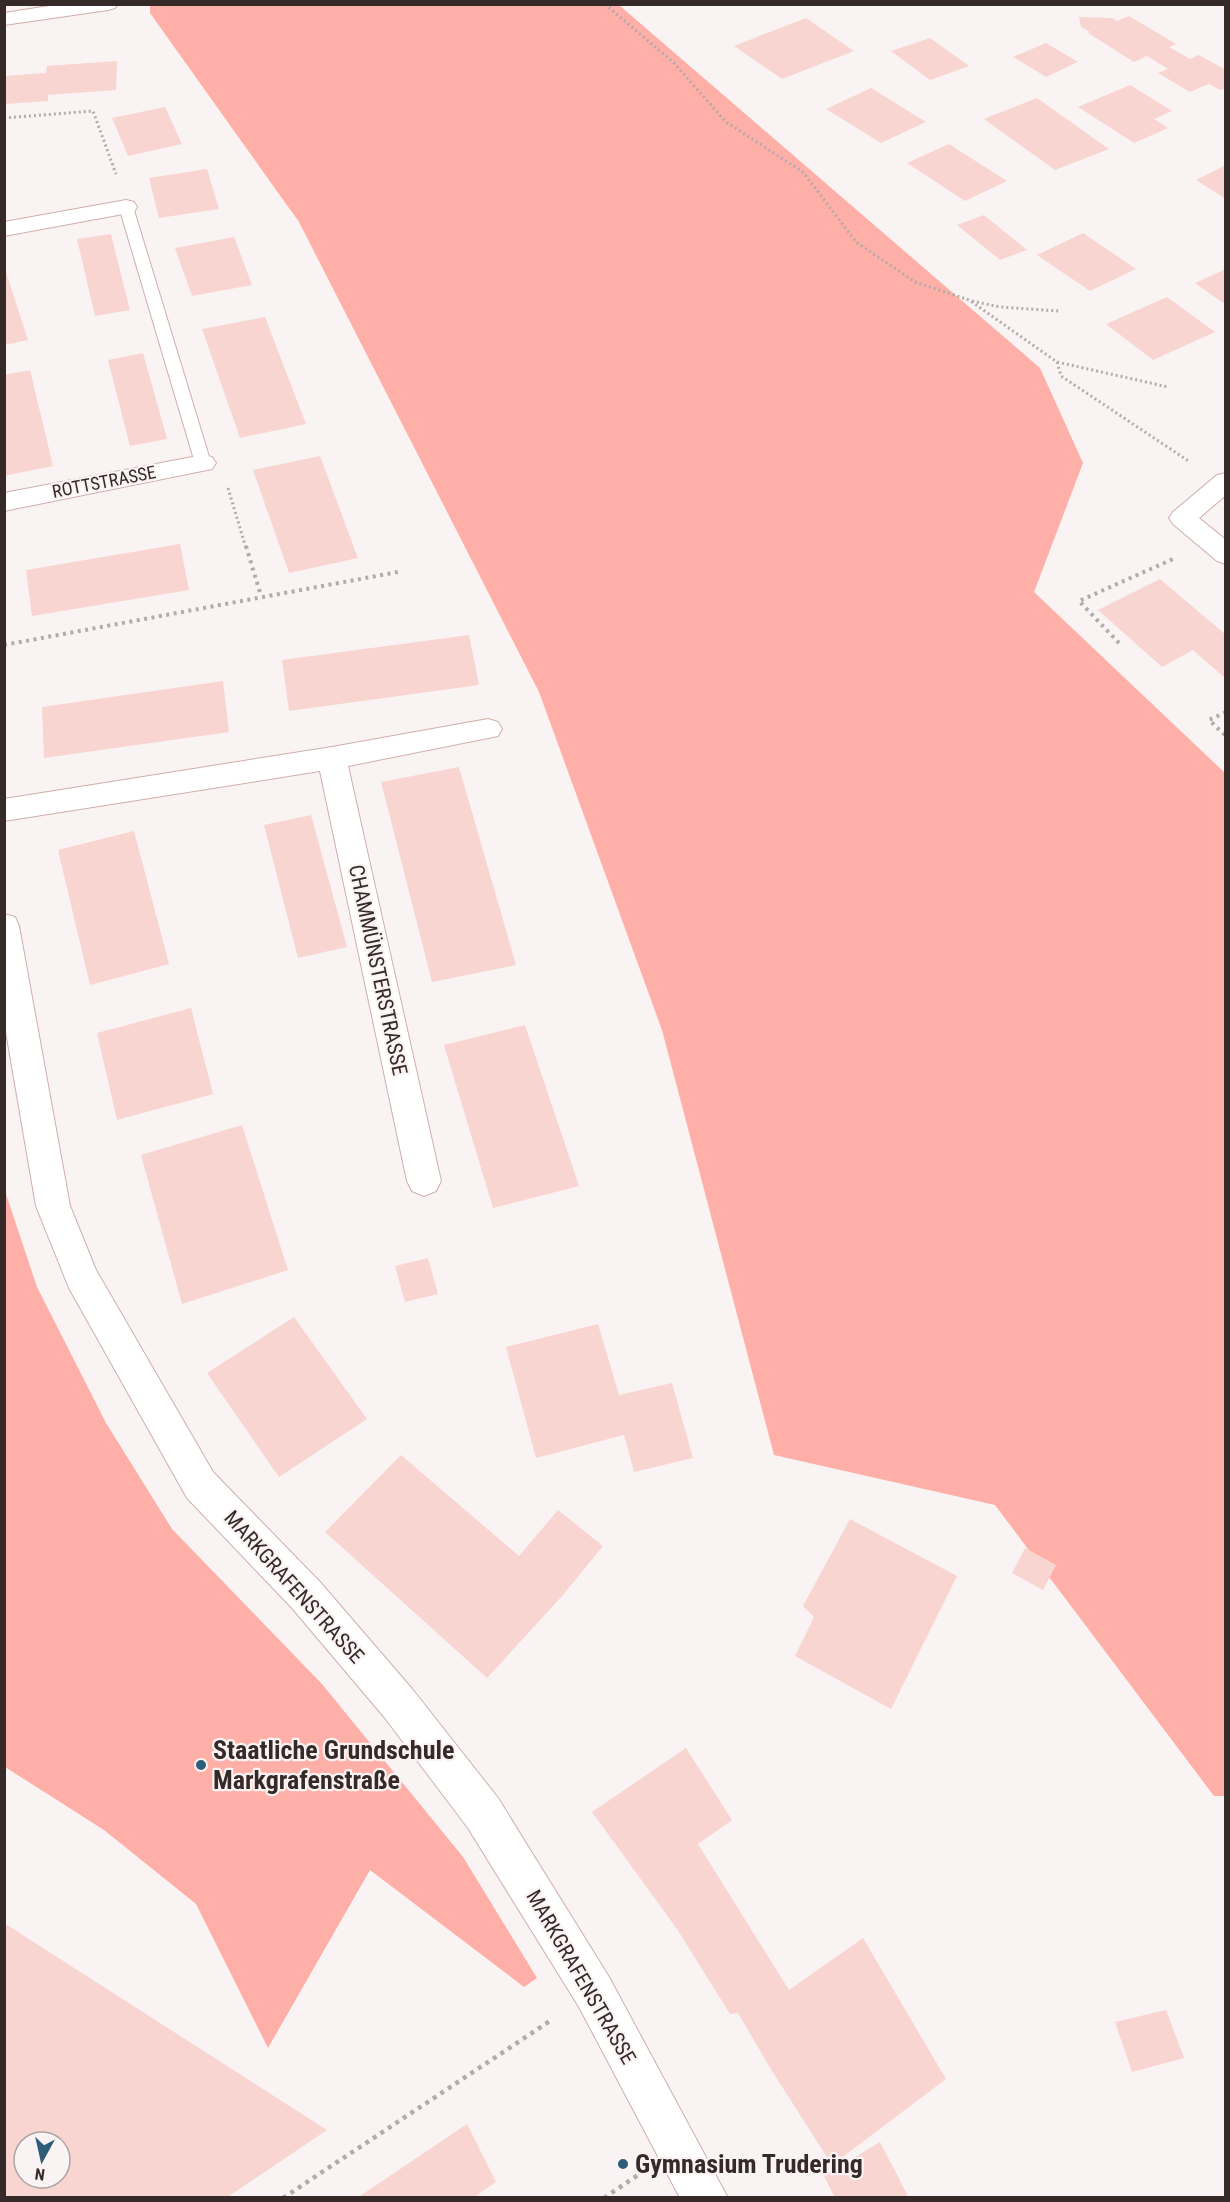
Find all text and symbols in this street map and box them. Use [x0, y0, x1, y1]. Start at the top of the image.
street label: ROTTSTRASSE [50, 461, 158, 502]
street label: CHAMMÜNSTERSTRASSE [344, 863, 412, 1077]
street label: MARKGRAFENSTRASSE [219, 1506, 369, 1668]
place label: Staatliche Grundschule Markgrafenstraße [213, 1735, 454, 1795]
marker: Staatliche Grundschule Markgrafenstraße [194, 1758, 208, 1772]
street label: MARKGRAFENSTRASSE [521, 1886, 641, 2068]
north arrow [12, 2130, 72, 2190]
place label: Gymnasium Trudering [635, 2149, 863, 2179]
marker: Gymnasium Trudering [616, 2157, 630, 2171]
text: N [34, 2164, 46, 2184]

